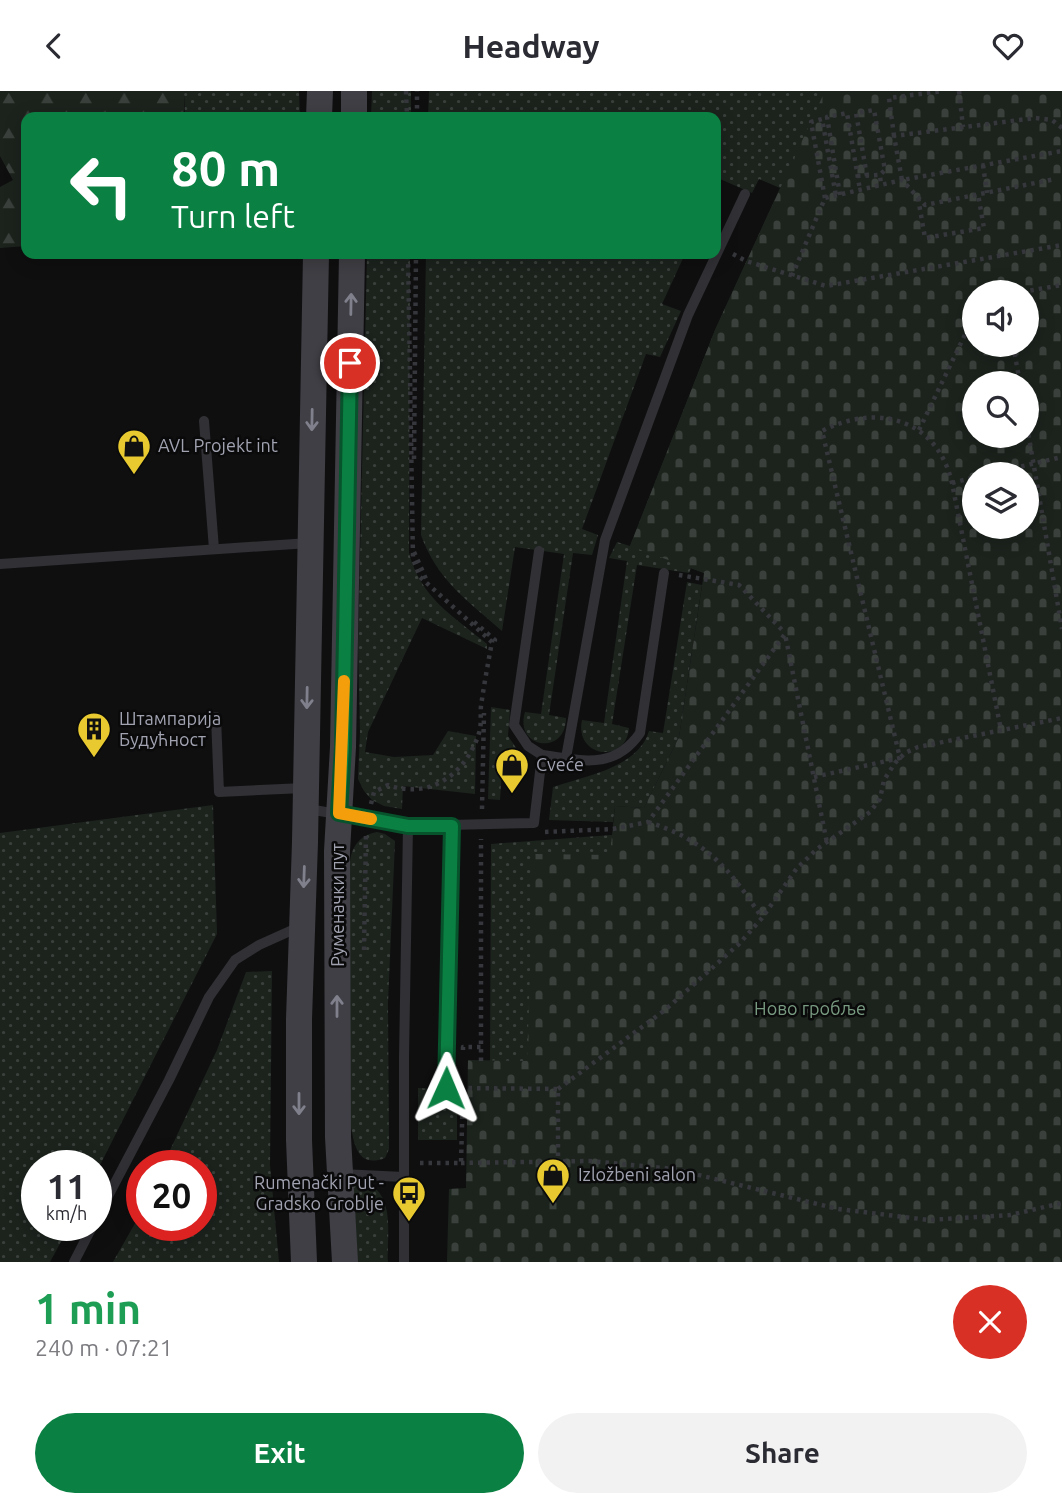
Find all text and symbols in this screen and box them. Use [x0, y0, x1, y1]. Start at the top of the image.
icon: back [35, 27, 73, 65]
icon: heart [989, 27, 1027, 65]
text: Headway [462, 28, 600, 64]
icon: left [56, 140, 147, 231]
text: 80 m [171, 140, 280, 195]
text: Turn left [171, 198, 295, 234]
map controls [962, 280, 1039, 539]
button: sound [962, 280, 1039, 357]
one-way arrow [344, 293, 358, 316]
pin [320, 333, 380, 393]
icon: arrive [331, 344, 369, 382]
button: search [962, 371, 1039, 448]
one-way arrow [306, 408, 319, 431]
shop icon: AVL Projekt int [115, 427, 153, 476]
place label: AVL Projekt int [158, 435, 278, 455]
button: layers [962, 462, 1039, 539]
one-way arrow [300, 687, 314, 710]
place label: Штампарија Будућност [119, 708, 221, 749]
building icon: Штампарија Будућност [75, 710, 113, 759]
shop icon: Cveće [493, 746, 531, 795]
place label: Cveće [536, 754, 584, 774]
street label: Руменачки пут [327, 843, 347, 967]
one-way arrow [297, 865, 310, 888]
one-way arrow [330, 995, 344, 1018]
park label: Ново гробље [754, 998, 866, 1018]
position arrow [409, 1051, 483, 1125]
one-way arrow [292, 1093, 306, 1116]
speed limit sign: 20 [126, 1150, 217, 1241]
shop icon: Izložbeni salon [534, 1156, 572, 1205]
place label: Izložbeni salon [578, 1164, 696, 1184]
text: 11 [47, 1166, 86, 1206]
place label: Rumenački Put - Gradsko Groblje [254, 1172, 384, 1213]
bus stop icon: Rumenački Put - Gradsko Groblje [390, 1174, 428, 1223]
text: km/h [46, 1203, 87, 1223]
text: 1 min [35, 1285, 141, 1332]
button: close [953, 1285, 1027, 1359]
text: 240 m · 07:21 [35, 1335, 173, 1360]
button: Exit [35, 1413, 524, 1493]
button: Share [538, 1413, 1027, 1493]

